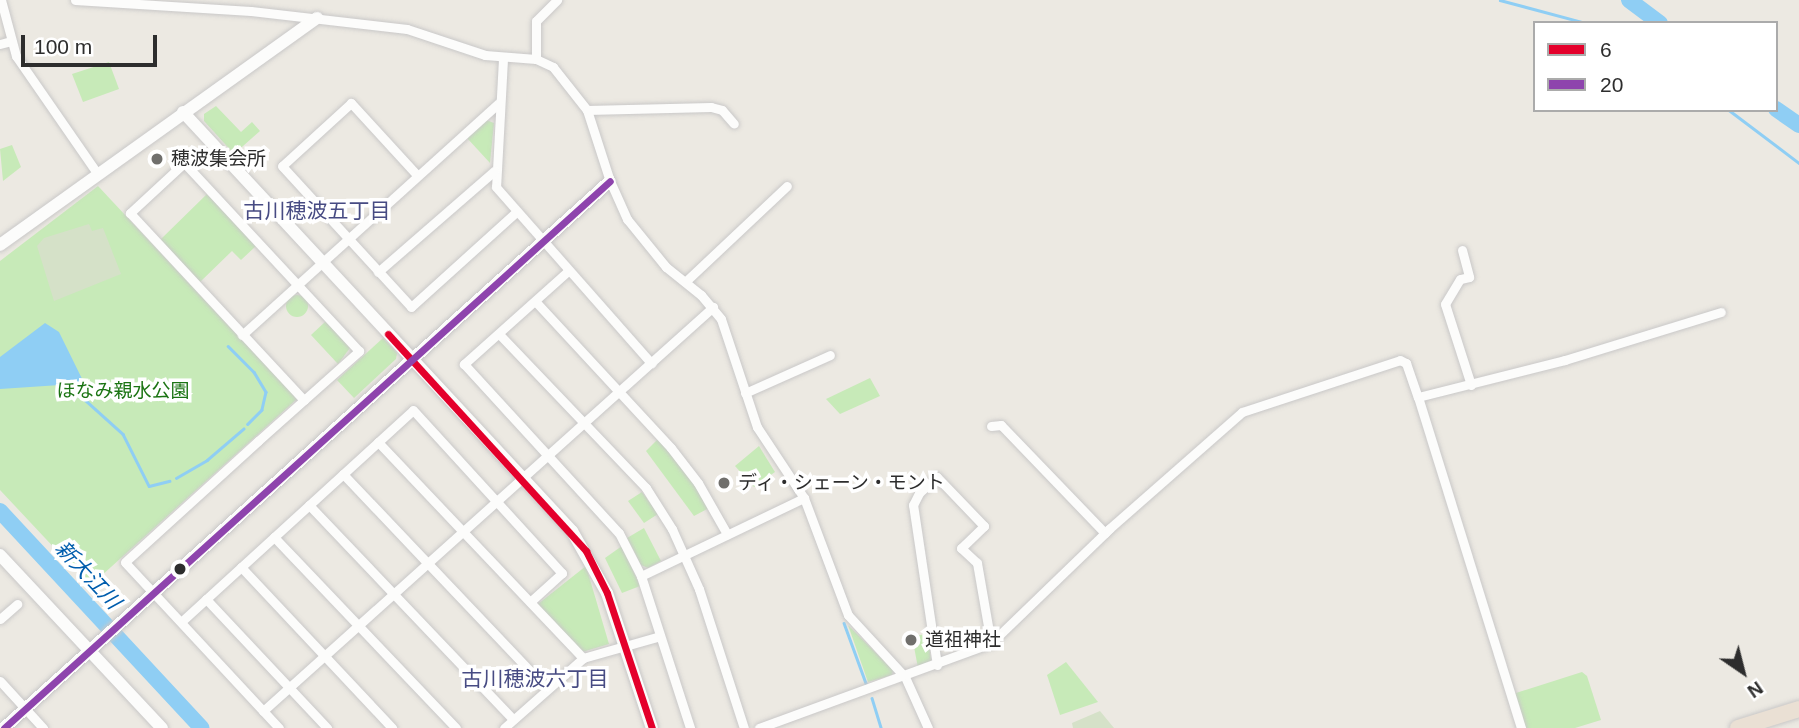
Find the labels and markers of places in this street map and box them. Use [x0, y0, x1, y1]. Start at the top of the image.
place label: 穂波集会所 [171, 148, 266, 170]
marker: 穂波集会所 [149, 151, 165, 167]
place label: ディ・シェーン・モント [738, 472, 947, 494]
marker: ディ・シェーン・モント [716, 475, 732, 491]
unlabelled marker [173, 562, 187, 576]
place label: 道祖神社 [925, 629, 1001, 651]
marker: 道祖神社 [903, 632, 919, 648]

